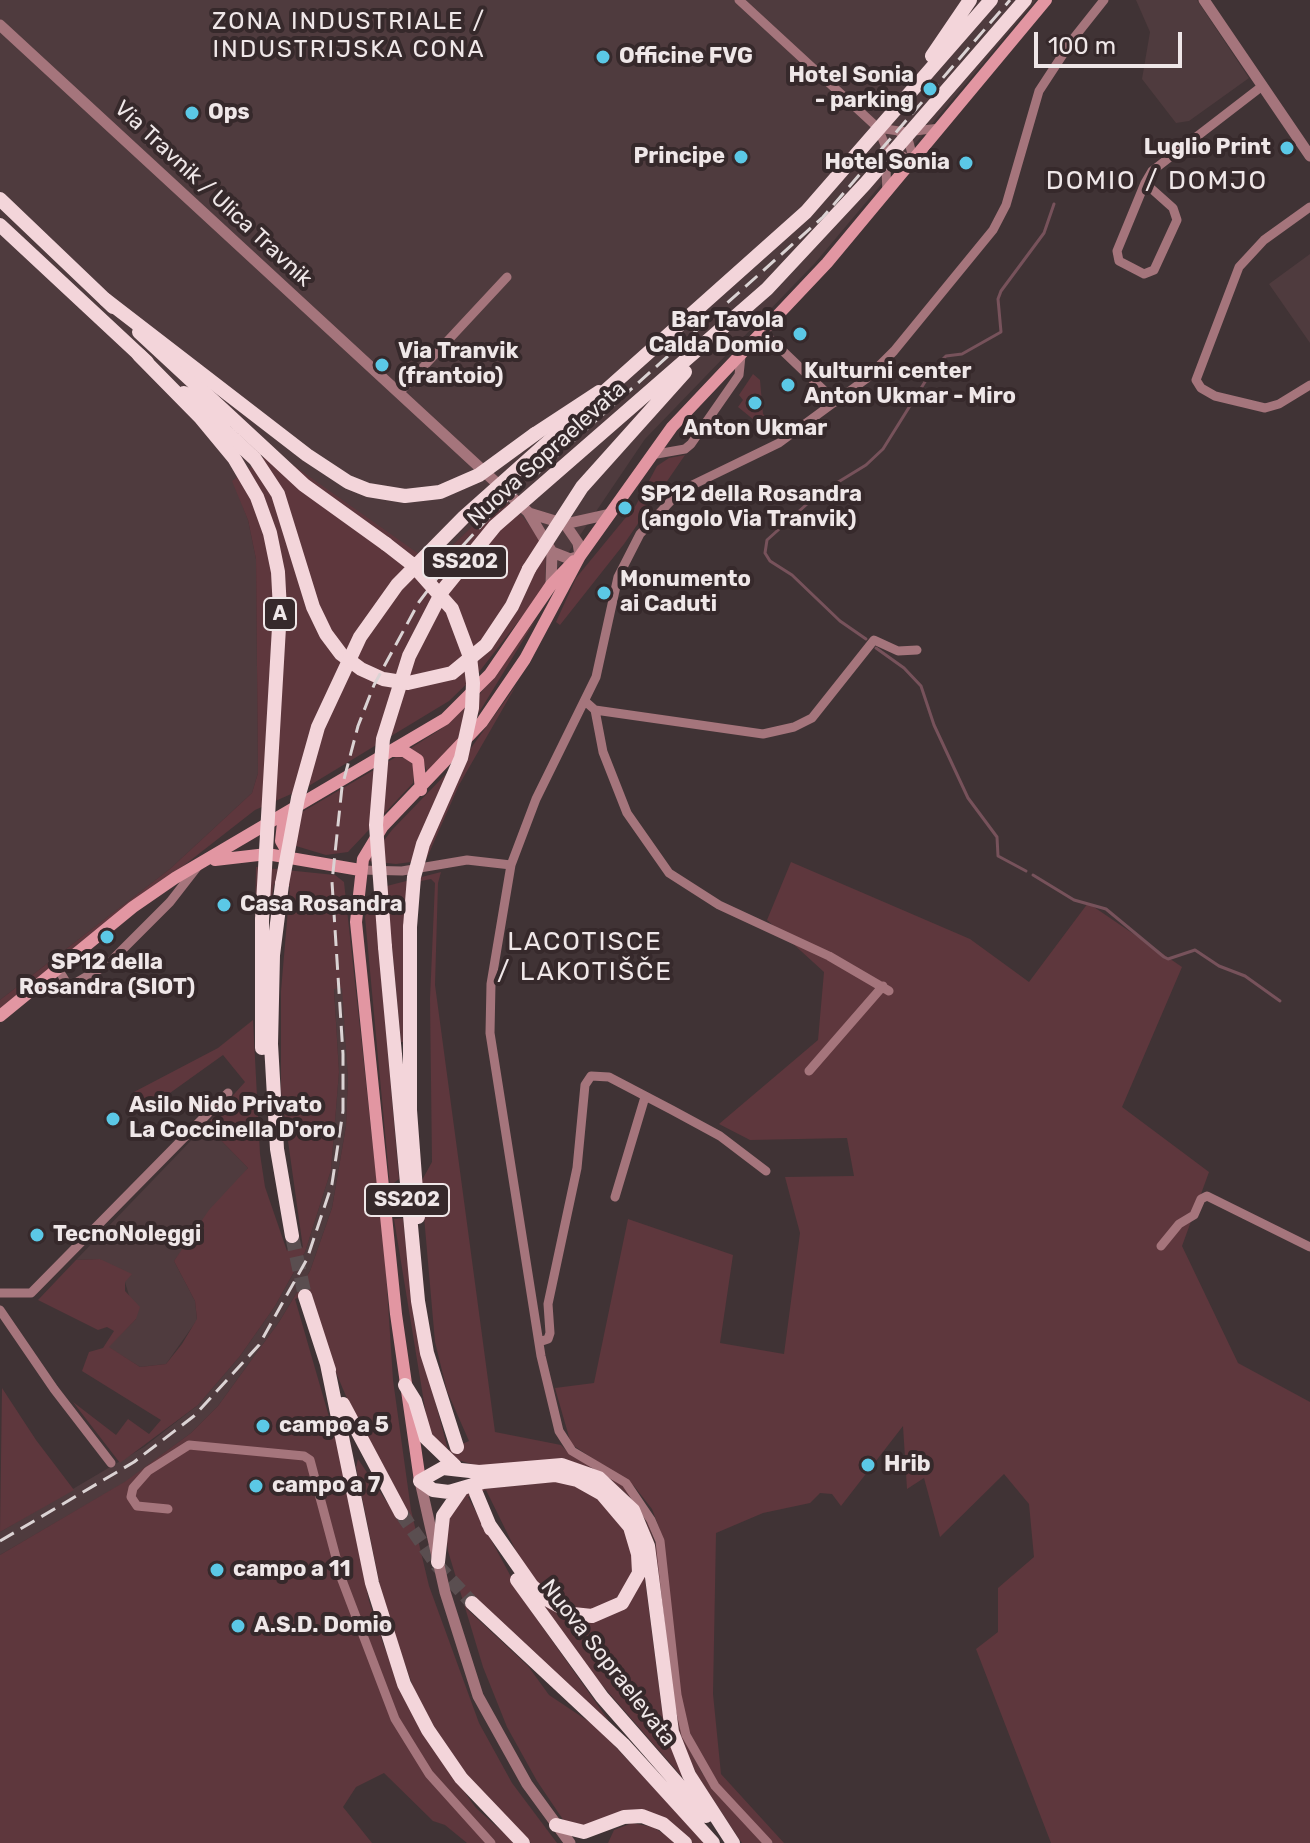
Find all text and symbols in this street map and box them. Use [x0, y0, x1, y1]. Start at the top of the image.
district label: ZONA INDUSTRIALE / INDUSTRIJSKA CONA [212, 8, 486, 64]
scale bar [1038, 16, 1186, 66]
text: 100 m [1048, 32, 1116, 60]
place label: Officine FVG [619, 44, 753, 70]
marker: Officine FVG [594, 48, 612, 66]
place label: Hotel Sonia - parking [788, 63, 914, 114]
marker: Hotel Sonia - parking [921, 80, 939, 98]
street label: Via Travnik / Ulica Travnik [109, 95, 317, 293]
place label: Ops [208, 100, 250, 126]
marker: Ops [183, 104, 201, 122]
place label: Luglio Print [1144, 135, 1271, 161]
marker: Luglio Print [1278, 139, 1296, 157]
place label: Principe [633, 144, 725, 170]
marker: Principe [732, 148, 750, 166]
place label: Hotel Sonia [824, 150, 950, 176]
marker: Hotel Sonia [957, 154, 975, 172]
district label: DOMIO / DOMJO [1046, 165, 1268, 197]
place label: Bar Tavola Calda Domio [649, 308, 784, 360]
marker: Bar Tavola Calda Domio [791, 325, 809, 343]
place label: Via Tranvik (frantoio) [398, 339, 518, 390]
marker: Via Tranvik (frantoio) [373, 356, 391, 374]
place label: Kulturni center Anton Ukmar - Miro [804, 359, 1016, 410]
street label: Nuova Sopraelevata [462, 376, 632, 532]
marker: Kulturni center Anton Ukmar - Miro [779, 376, 797, 394]
marker: Anton Ukmar [746, 394, 764, 412]
place label: Anton Ukmar [683, 416, 827, 442]
place label: SP12 della Rosandra (angolo Via Tranvik) [641, 482, 862, 534]
marker: SP12 della Rosandra (angolo Via Tranvik) [616, 499, 634, 517]
road number: SS202 [423, 546, 507, 578]
place label: Monumento ai Caduti [620, 567, 751, 618]
marker: Monumento ai Caduti [595, 584, 613, 602]
road number: A [264, 598, 296, 630]
place label: Casa Rosandra [240, 892, 403, 918]
marker: Casa Rosandra [215, 896, 233, 914]
district label: LACOTISCE / LAKOTIŠČE [497, 926, 673, 988]
marker: SP12 della Rosandra (SIOT) [98, 928, 116, 946]
place label: SP12 della Rosandra (SIOT) [19, 950, 195, 1002]
place label: Asilo Nido Privato La Coccinella D'oro [129, 1093, 336, 1144]
marker: Asilo Nido Privato La Coccinella D'oro [104, 1110, 122, 1128]
road number: SS202 [365, 1184, 449, 1216]
place label: TecnoNoleggi [53, 1222, 201, 1248]
marker: TecnoNoleggi [28, 1226, 46, 1244]
place label: campo a 5 [279, 1413, 389, 1439]
marker: campo a 5 [254, 1417, 272, 1435]
place label: Hrib [884, 1452, 931, 1478]
marker: Hrib [859, 1456, 877, 1474]
place label: campo a 7 [272, 1473, 380, 1499]
marker: campo a 7 [247, 1477, 265, 1495]
place label: campo a 11 [233, 1557, 351, 1583]
marker: campo a 11 [208, 1561, 226, 1579]
street label: Nuova Sopraelevata [535, 1575, 681, 1751]
place label: A.S.D. Domio [254, 1613, 392, 1639]
marker: A.S.D. Domio [229, 1617, 247, 1635]

